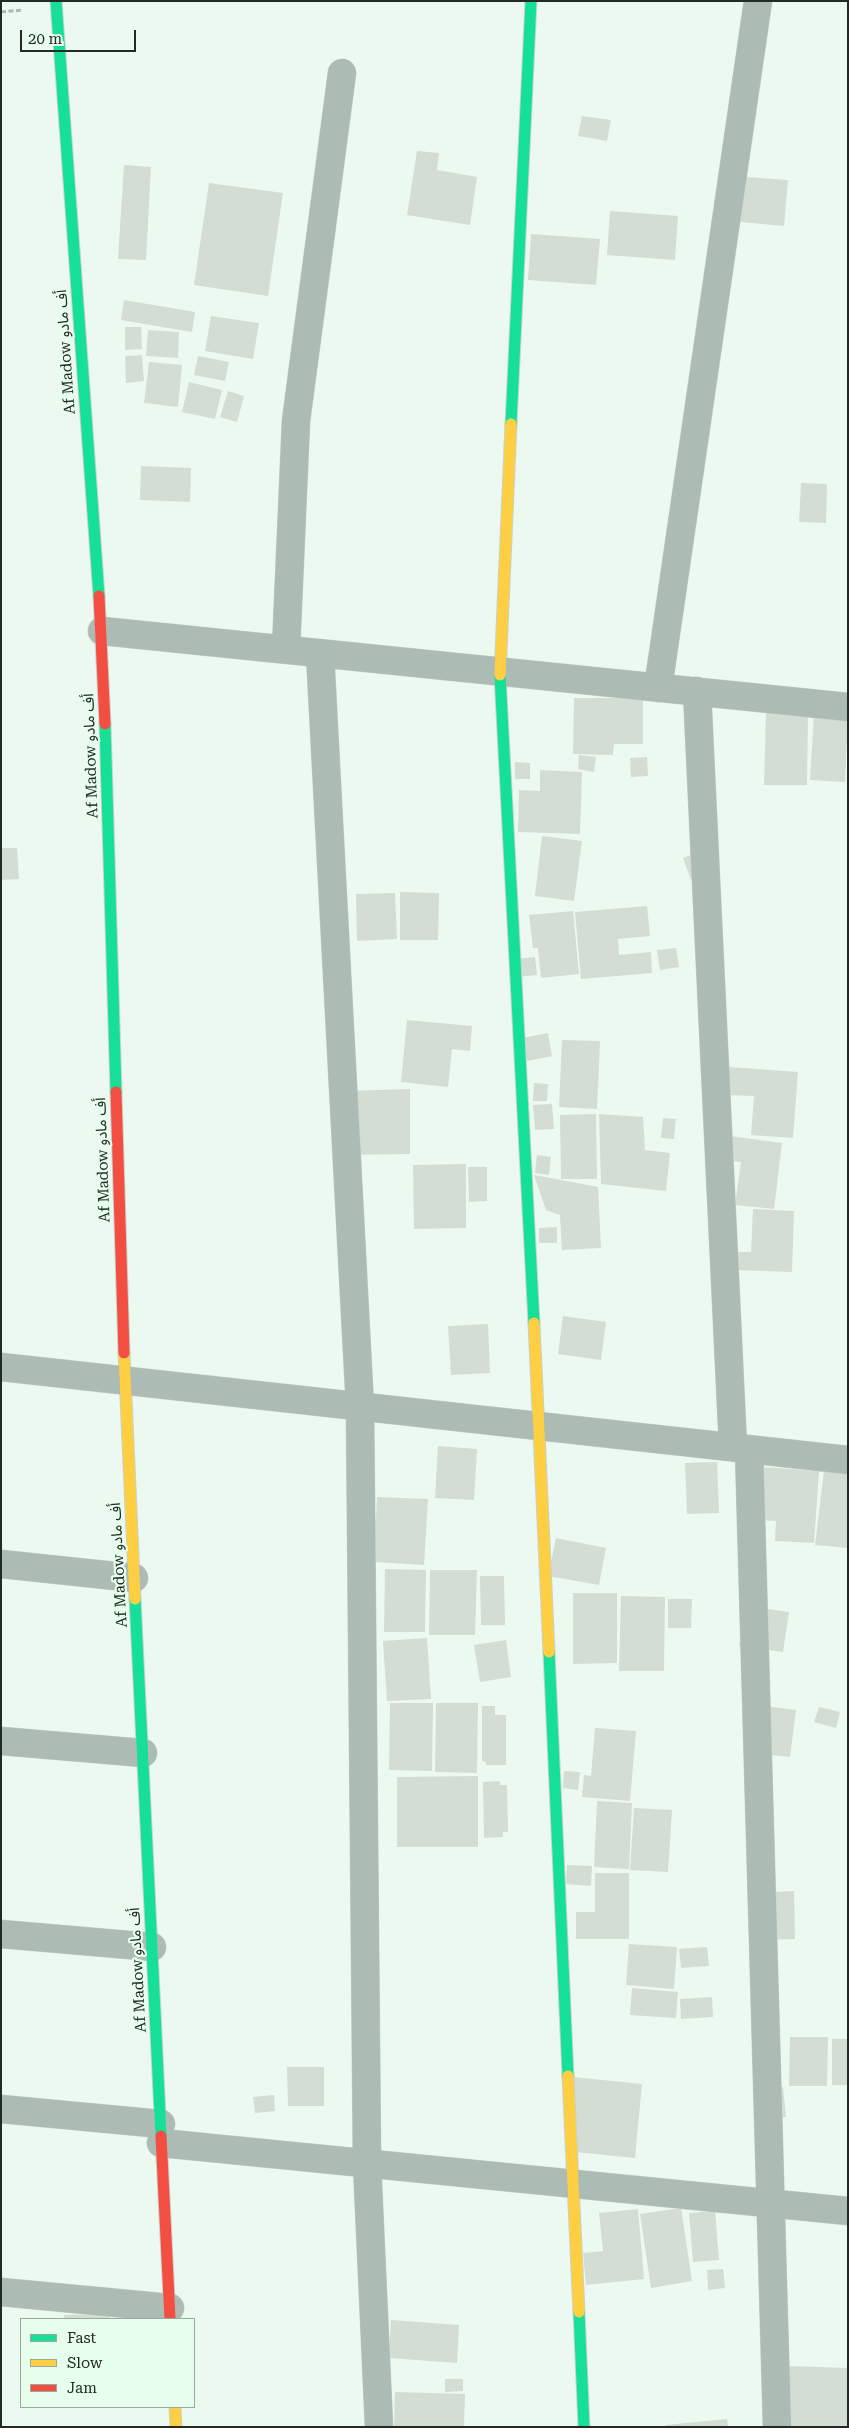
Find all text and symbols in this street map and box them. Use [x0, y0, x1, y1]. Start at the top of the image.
scale bar [22, 20, 139, 52]
text: 20 m [28, 30, 62, 48]
street label: Af Madow أف مادو [53, 289, 79, 415]
street label: Af Madow أف مادو [80, 693, 102, 819]
street label: Af Madow أف مادو [92, 1097, 114, 1223]
street label: Af Madow أف مادو [107, 1502, 131, 1628]
street label: Af Madow أف مادو [126, 1907, 150, 2033]
legend [20, 2318, 195, 2408]
text: Fast [67, 2329, 96, 2347]
text: Slow [67, 2354, 102, 2372]
text: Jam [67, 2379, 97, 2397]

